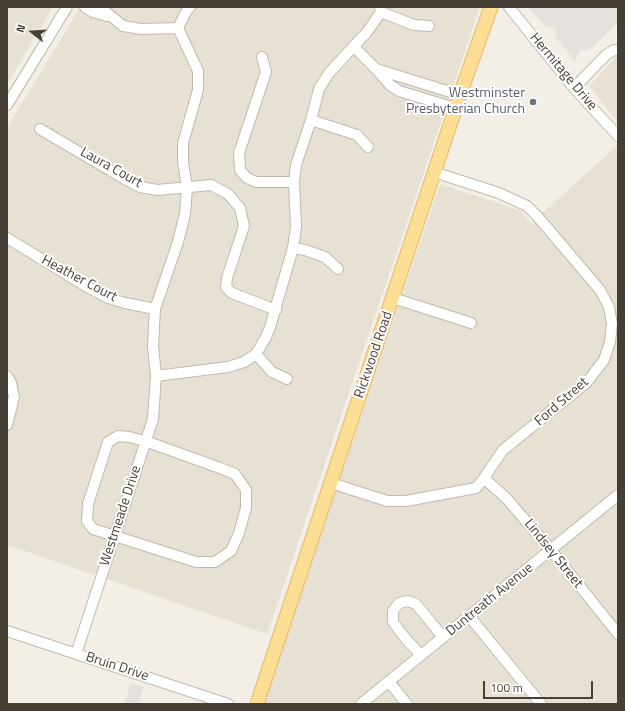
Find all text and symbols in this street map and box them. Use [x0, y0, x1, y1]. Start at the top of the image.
north arrow [12, 12, 52, 52]
text: N [12, 23, 29, 34]
street label: Hermitage Drive [526, 30, 600, 114]
place label: Westminster Presbyterian Church [406, 86, 525, 118]
marker: Westminster Presbyterian Church [528, 97, 538, 107]
street label: Laura Court [77, 144, 145, 192]
street label: Heather Court [38, 252, 120, 306]
street label: Rickwood Road [351, 309, 397, 401]
street label: Ford Street [532, 374, 592, 430]
street label: Westmeade Drive [97, 464, 145, 568]
street label: Lindsey Street [520, 516, 586, 592]
street label: Duntreath Avenue [443, 560, 537, 640]
street label: Bruin Drive [83, 649, 151, 685]
scale bar [485, 673, 595, 699]
text: 100 m [490, 678, 523, 697]

